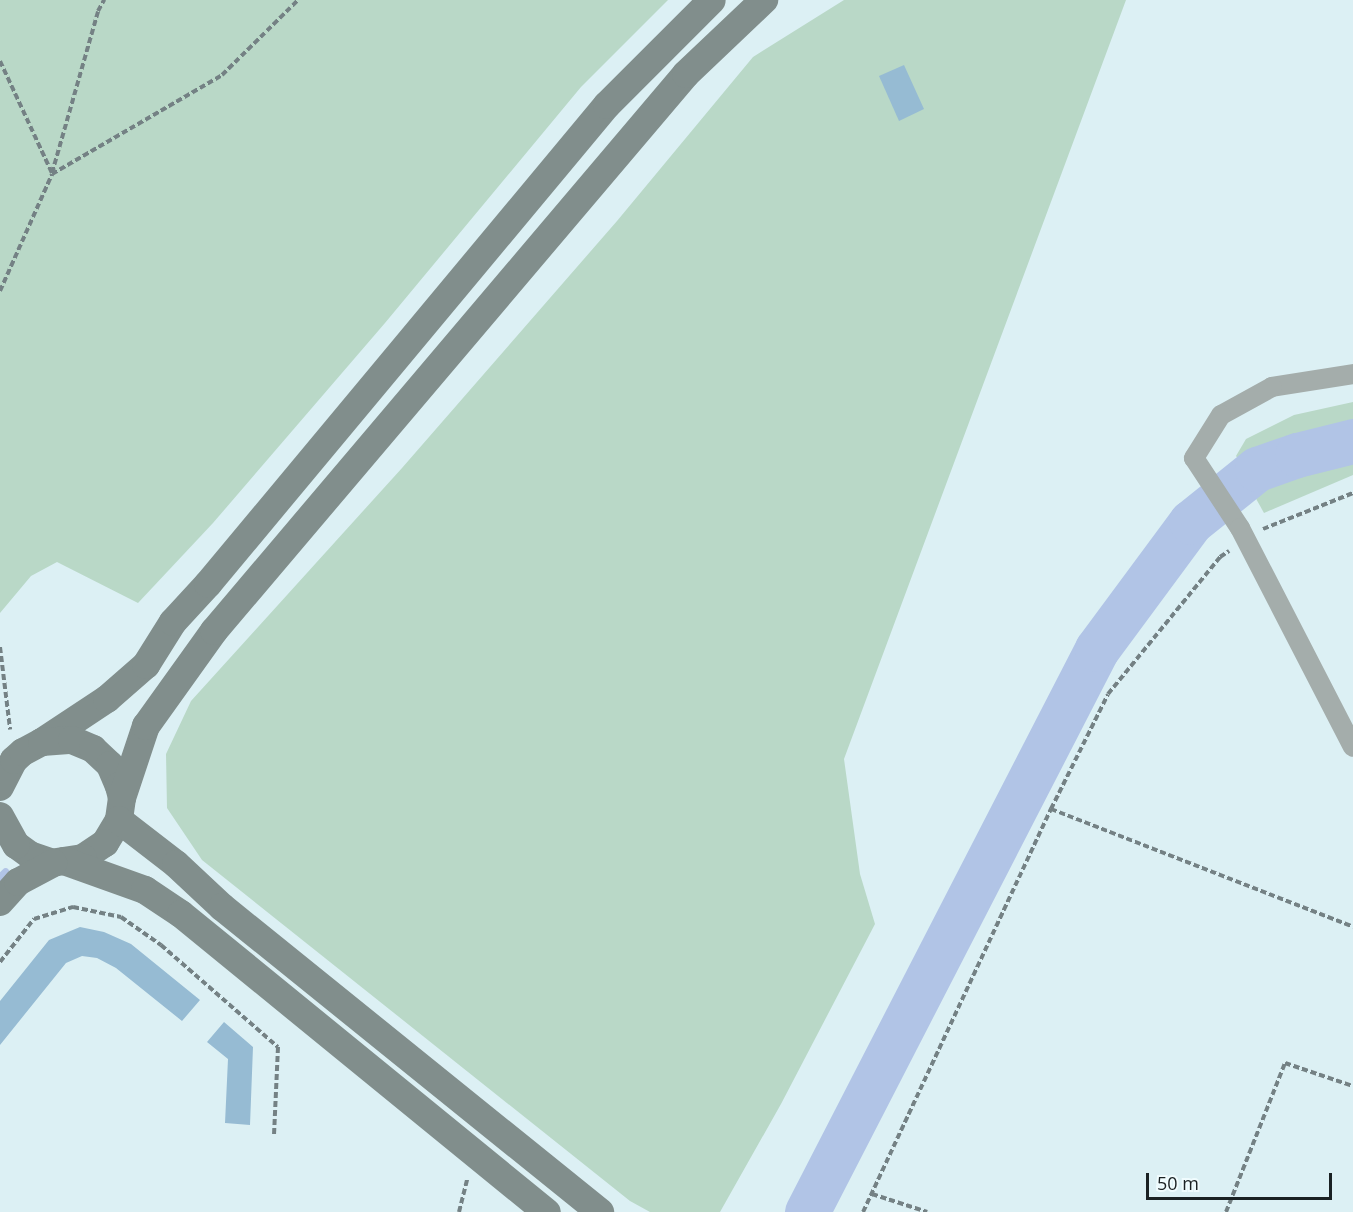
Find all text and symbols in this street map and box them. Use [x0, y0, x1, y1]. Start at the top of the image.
scale bar [1149, 1161, 1335, 1199]
text: 50 m [1157, 1171, 1199, 1195]

